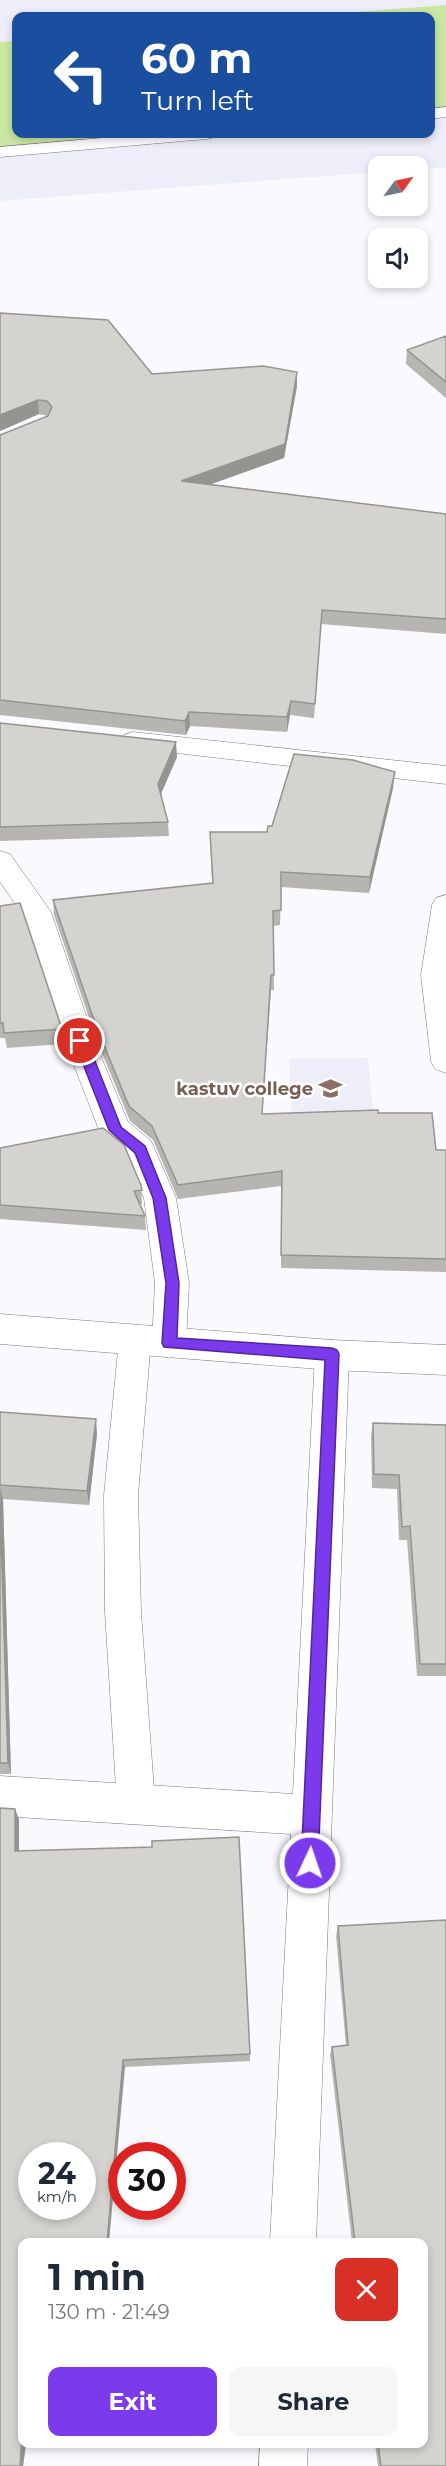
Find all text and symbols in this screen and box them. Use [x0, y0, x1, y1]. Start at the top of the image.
text: 60 m [141, 32, 252, 84]
icon: left [42, 36, 120, 114]
text: Turn left [141, 84, 254, 117]
north arrow [368, 156, 428, 216]
map controls [368, 156, 428, 288]
button: sound [368, 228, 428, 288]
pin [54, 1015, 105, 1066]
icon: arrive [63, 1024, 96, 1057]
school or university icon: kastuv college [318, 1076, 344, 1102]
place label: kastuv college [176, 1078, 313, 1100]
position arrow [278, 1831, 342, 1895]
speed limit sign: 30 [108, 2142, 186, 2220]
text: 24 [38, 2155, 76, 2192]
text: km/h [37, 2187, 77, 2206]
text: 1 min [48, 2255, 146, 2299]
button: close [335, 2258, 398, 2321]
text: 130 m · 21:49 [48, 2300, 170, 2324]
button: Exit [48, 2367, 217, 2436]
button: Share [229, 2367, 398, 2436]

